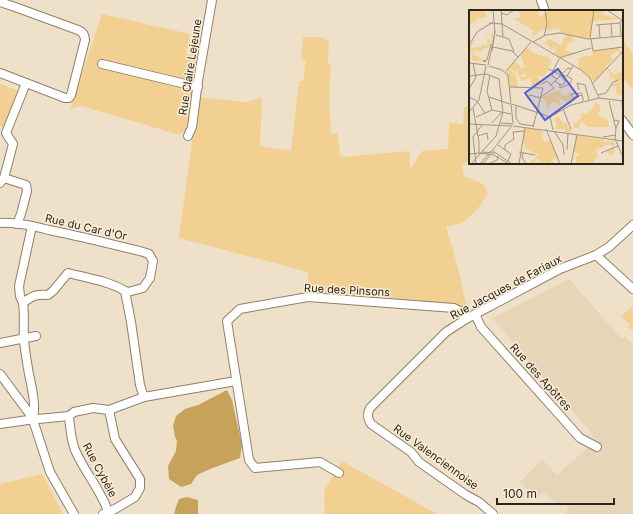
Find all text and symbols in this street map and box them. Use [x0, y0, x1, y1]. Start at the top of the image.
inset map [469, 10, 623, 164]
street label: Rue Claire Lejeune [175, 18, 205, 116]
street label: Rue du Car d'Or [44, 211, 128, 243]
street label: Rue Jacques de Fariaux [448, 252, 564, 322]
street label: Rue des Pinsons [304, 281, 391, 299]
street label: Rue des Apôtres [507, 340, 575, 414]
street label: Rue Valenciennoise [391, 421, 481, 493]
street label: Rue Cybèle [80, 440, 120, 500]
scale bar [497, 480, 614, 506]
text: 100 m [503, 486, 537, 501]

